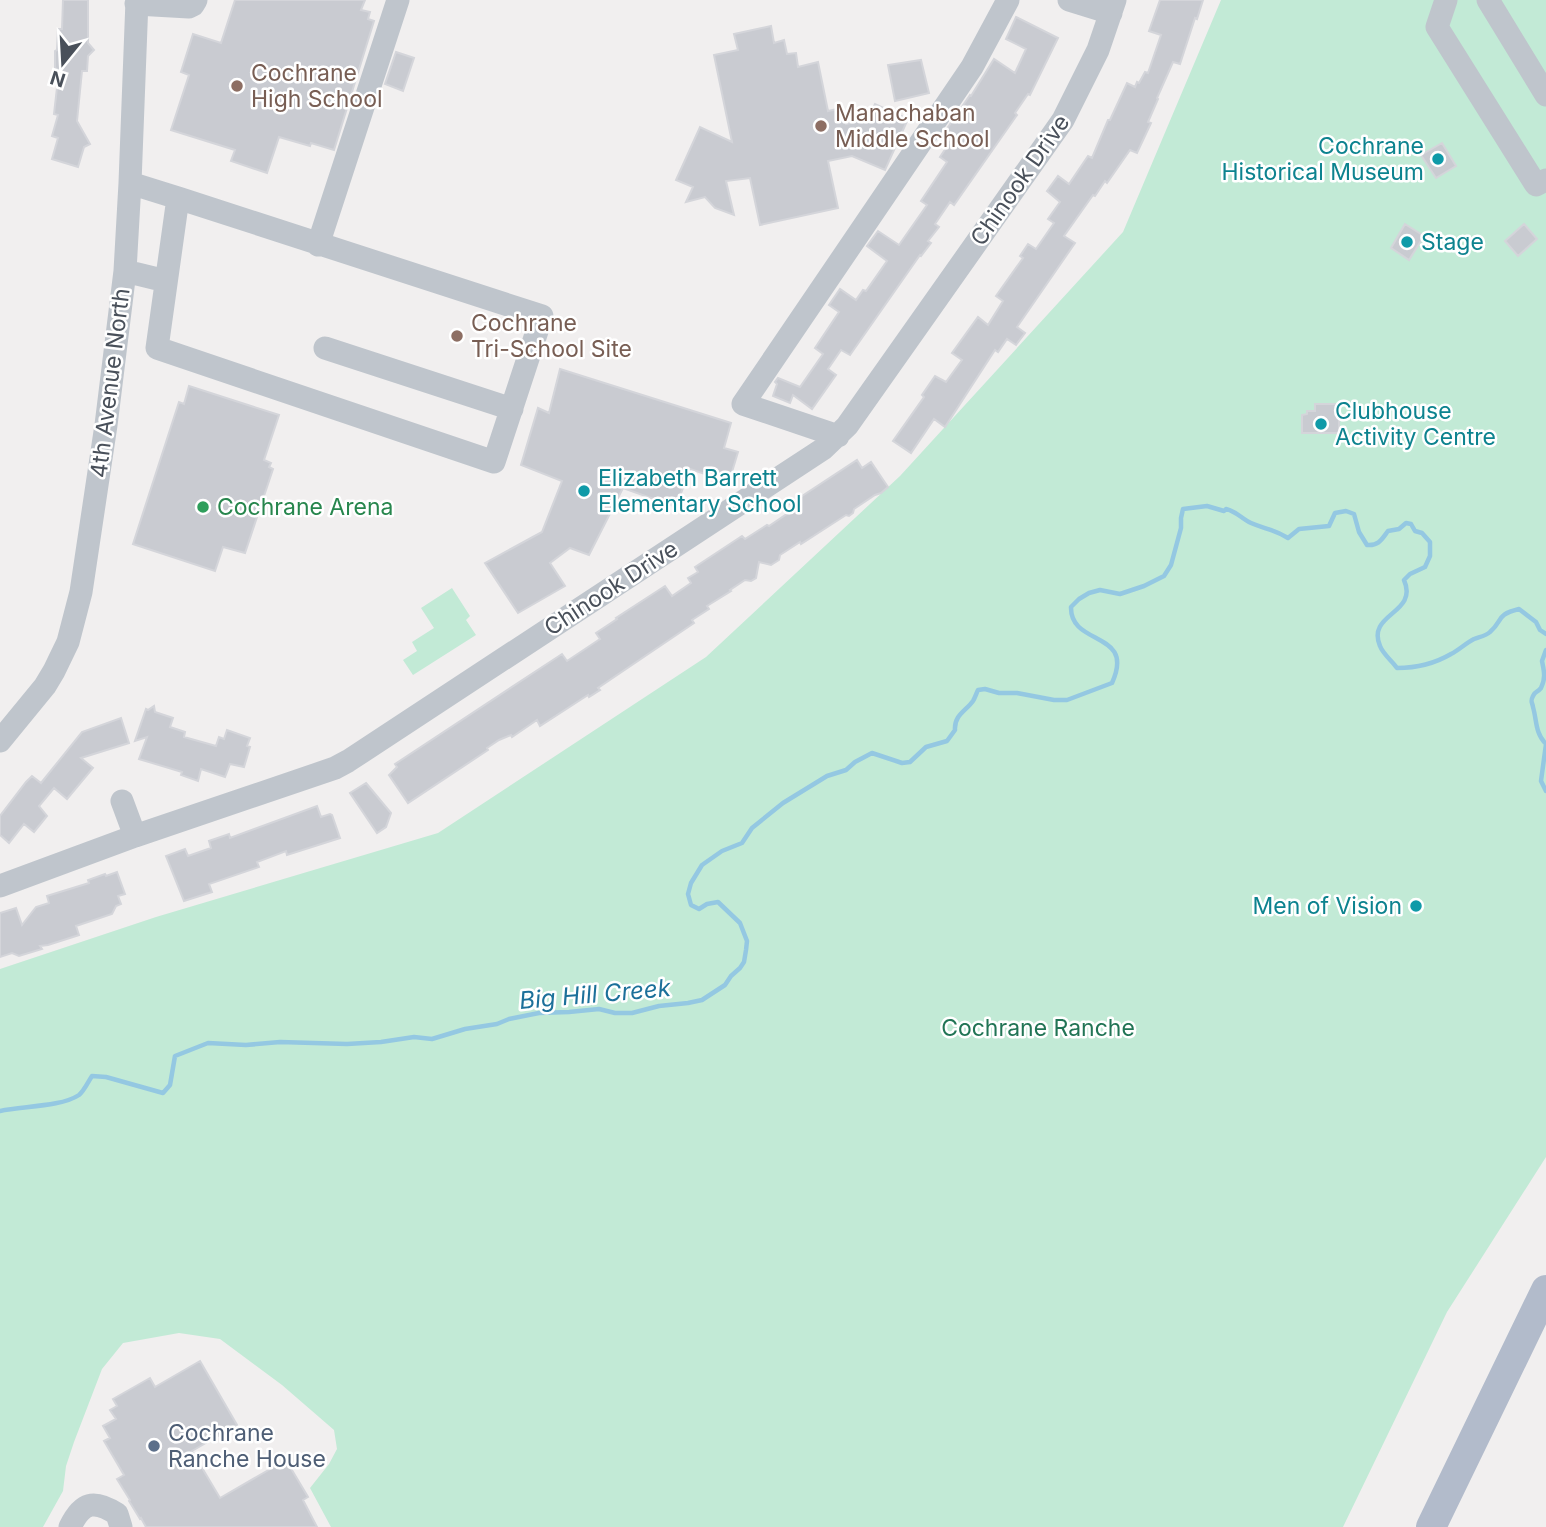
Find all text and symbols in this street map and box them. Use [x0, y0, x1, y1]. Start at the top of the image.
north arrow [28, 28, 98, 98]
place label: Cochrane High School [251, 59, 383, 113]
text: N [47, 66, 68, 92]
marker: Cochrane High School [229, 78, 245, 94]
place label: Manachaban Middle School [835, 99, 990, 153]
street label: Chinook Drive [965, 109, 1075, 251]
marker: Manachaban Middle School [813, 118, 829, 134]
place label: Cochrane Historical Museum [1222, 132, 1424, 186]
marker: Cochrane Historical Museum [1430, 151, 1446, 167]
place label: Stage [1421, 228, 1484, 256]
marker: Stage [1399, 234, 1415, 250]
street label: 4th Avenue North [84, 287, 136, 479]
place label: Cochrane Tri-School Site [471, 309, 632, 363]
marker: Cochrane Tri-School Site [449, 328, 465, 344]
place label: Clubhouse Activity Centre [1335, 397, 1496, 451]
marker: Clubhouse Activity Centre [1313, 416, 1329, 432]
place label: Elizabeth Barrett Elementary School [598, 464, 802, 518]
marker: Elizabeth Barrett Elementary School [576, 483, 592, 499]
place label: Cochrane Arena [217, 493, 393, 521]
marker: Cochrane Arena [195, 499, 211, 515]
street label: Chinook Drive [539, 535, 683, 641]
place label: Men of Vision [1252, 892, 1402, 920]
marker: Men of Vision [1408, 898, 1424, 914]
water label: Big Hill Creek [518, 973, 673, 1015]
park label: Cochrane Ranche [941, 1014, 1135, 1042]
place label: Cochrane Ranche House [168, 1419, 326, 1473]
marker: Cochrane Ranche House [146, 1438, 162, 1454]

